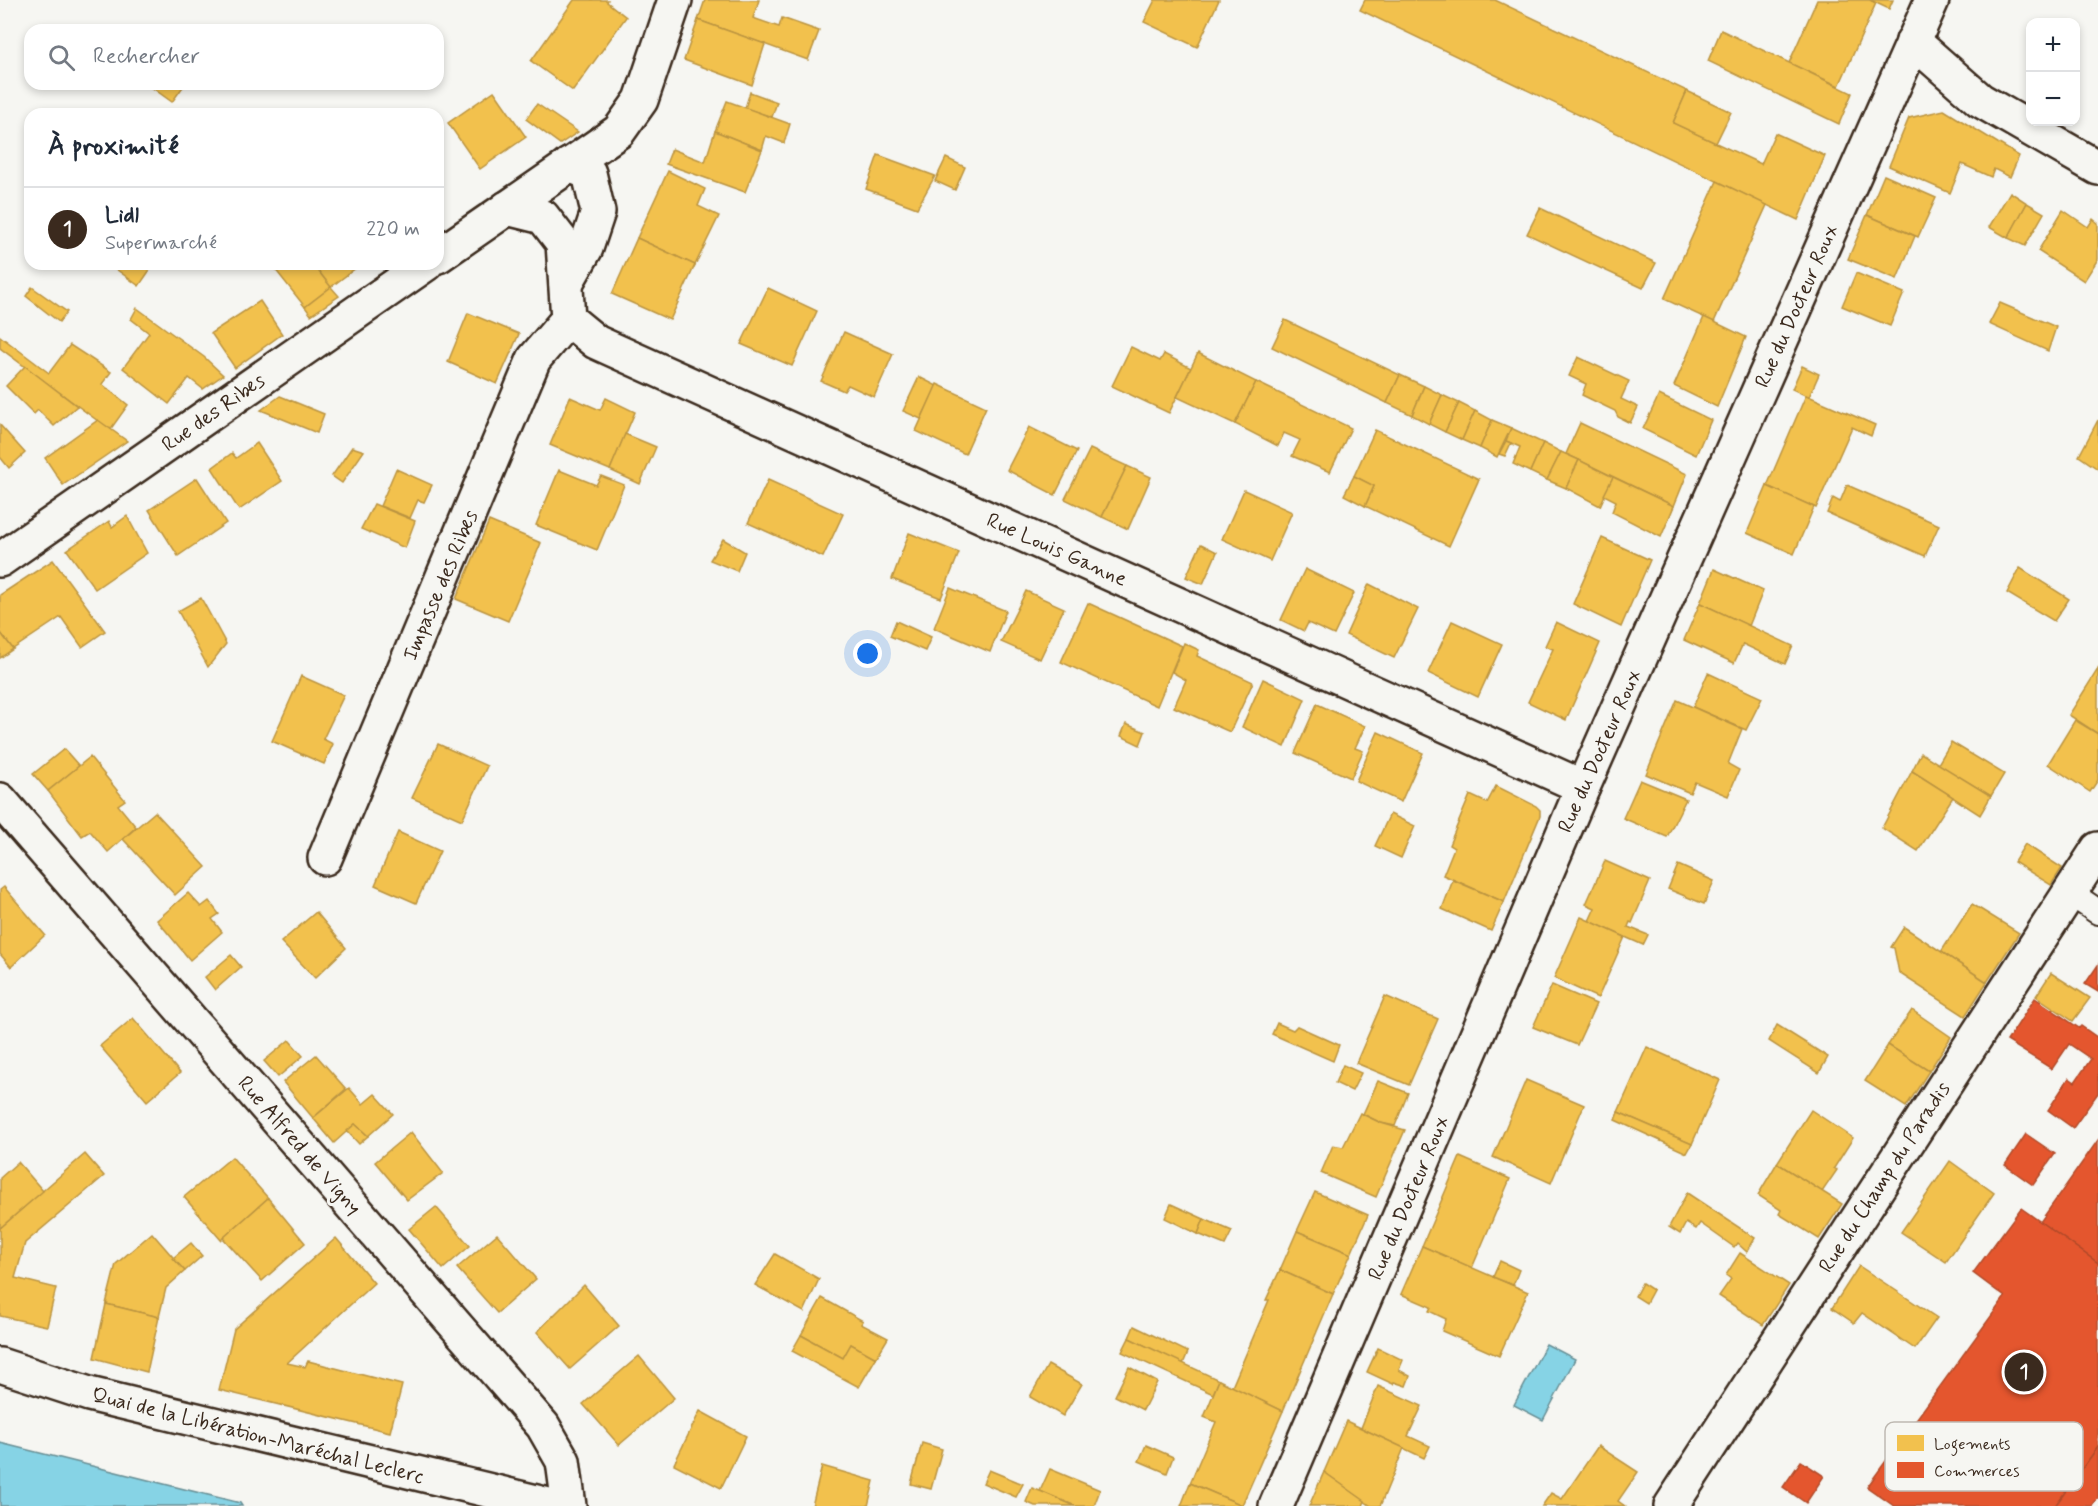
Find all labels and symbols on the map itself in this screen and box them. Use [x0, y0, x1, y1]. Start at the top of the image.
street label: Rue du Docteur Roux [1748, 220, 1846, 392]
street label: Rue des Ribes [156, 367, 271, 459]
street label: Impasse des Ribes [397, 506, 485, 665]
street label: Rue Louis Ganne [982, 506, 1131, 593]
your location [853, 639, 882, 668]
street label: Rue du Docteur Roux [1551, 665, 1649, 837]
street label: Rue Alfred de Vigny [231, 1070, 367, 1221]
street label: Rue du Champ du Paradis [1813, 1077, 1957, 1278]
street label: Rue du Docteur Roux [1362, 1112, 1456, 1285]
pin: 1 [2004, 1350, 2044, 1394]
street label: Quai de la Libération-Maréchal Leclerc [89, 1381, 427, 1491]
legend [1885, 1422, 2083, 1491]
text: Logements [1934, 1434, 2010, 1456]
text: Commerces [1934, 1461, 2020, 1482]

